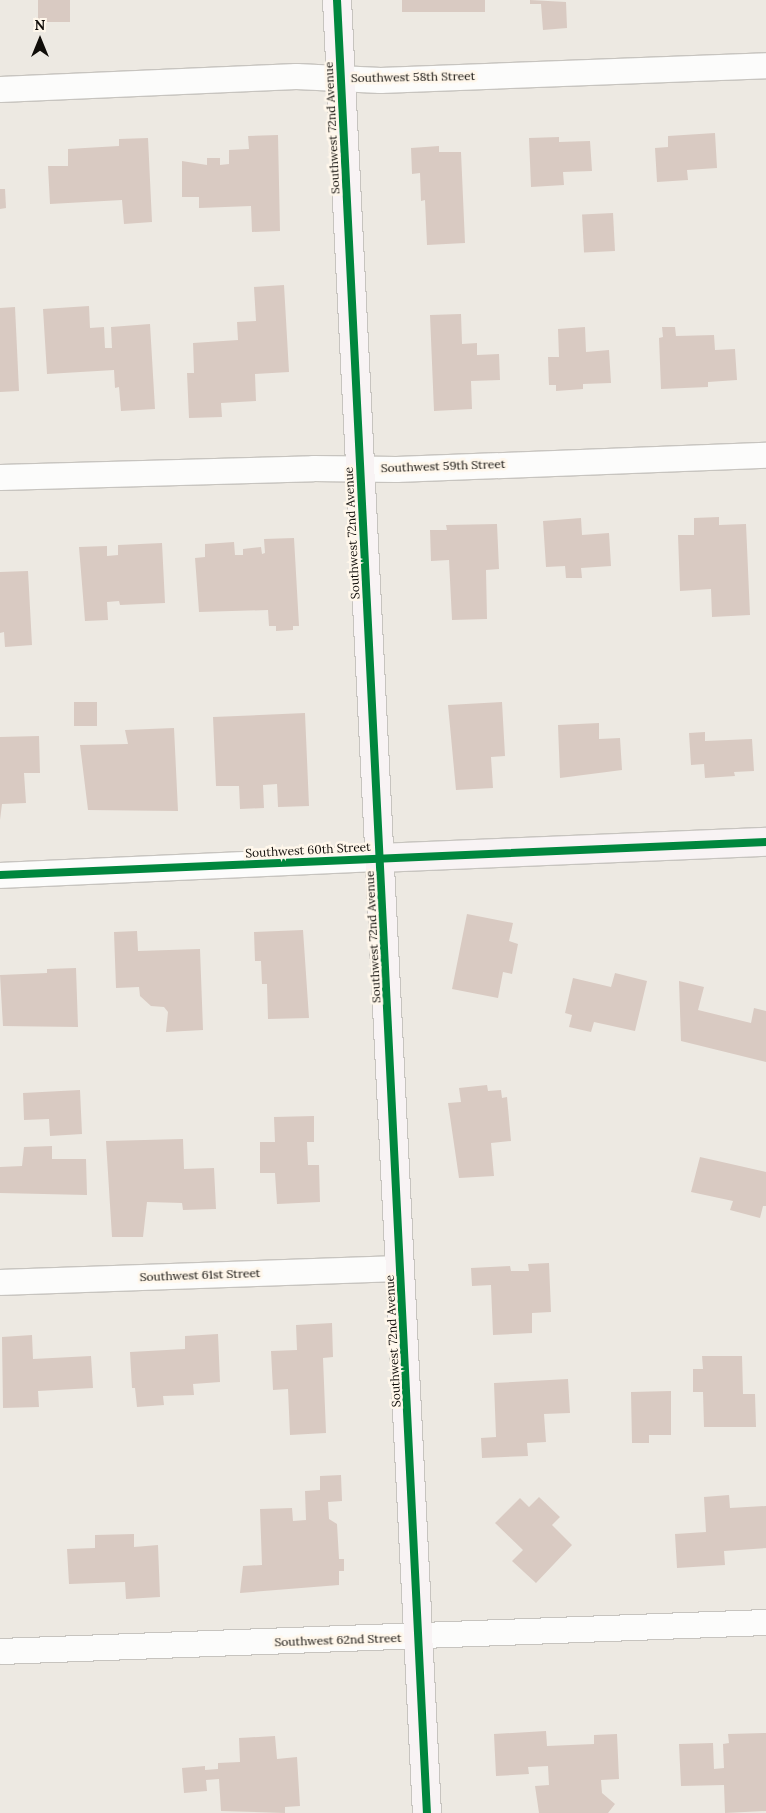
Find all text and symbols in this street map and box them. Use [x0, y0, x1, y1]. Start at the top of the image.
north arrow [15, 15, 65, 65]
text: N [35, 16, 45, 34]
street label: Southwest 72nd Avenue [321, 62, 343, 194]
street label: Southwest 58th Street [351, 69, 475, 85]
street label: Southwest 59th Street [381, 457, 505, 475]
street label: Southwest 72nd Avenue [341, 467, 363, 599]
street label: Southwest 60th Street [245, 840, 371, 860]
street label: Southwest 72nd Avenue [362, 871, 384, 1003]
street label: Southwest 61st Street [139, 1266, 261, 1284]
street label: Southwest 72nd Avenue [382, 1275, 404, 1407]
street label: Southwest 62nd Street [274, 1631, 402, 1649]

